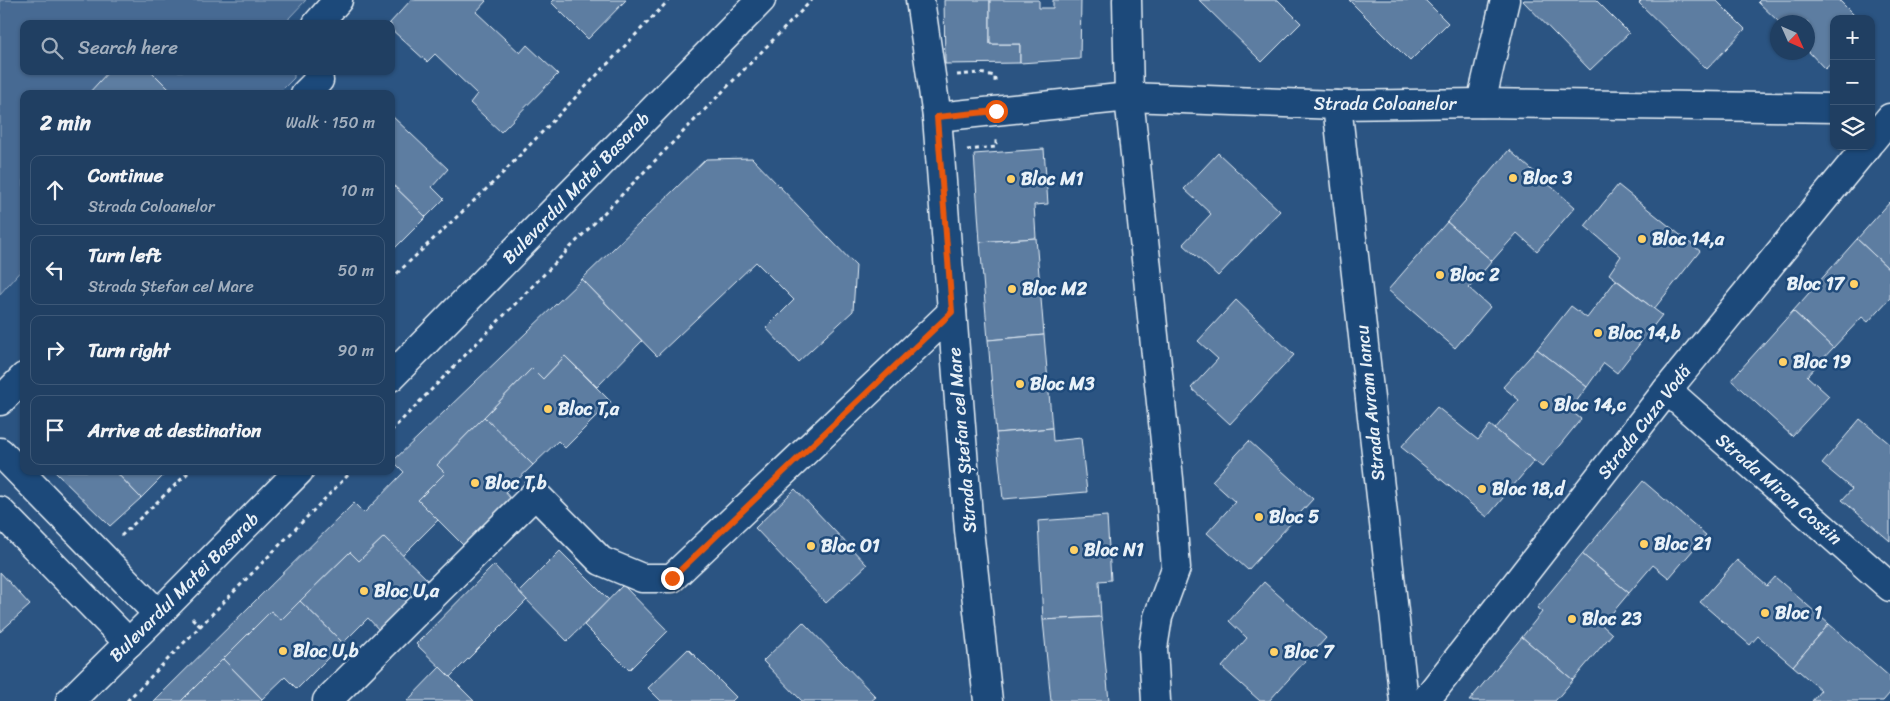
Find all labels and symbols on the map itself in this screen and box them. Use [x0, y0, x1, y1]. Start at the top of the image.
north arrow [1770, 15, 1815, 60]
street label: Strada Coloanelor [1314, 88, 1458, 120]
route start [985, 100, 1008, 123]
street label: Bulevardul Matei Basarab [494, 104, 658, 272]
place label: Bloc 3 [1523, 162, 1572, 194]
place label: Bloc M1 [1021, 163, 1084, 195]
marker: Bloc 3 [1507, 172, 1519, 184]
marker: Bloc M1 [1005, 173, 1017, 185]
place label: Bloc 14,a [1652, 223, 1725, 255]
marker: Bloc 14,a [1636, 233, 1648, 245]
place label: Bloc 2 [1450, 259, 1500, 291]
place label: Bloc 17 [1787, 268, 1846, 300]
marker: Bloc 2 [1434, 269, 1446, 281]
place label: Bloc M2 [1022, 273, 1088, 305]
marker: Bloc 17 [1848, 278, 1860, 290]
marker: Bloc M2 [1006, 283, 1018, 295]
place label: Bloc 14,b [1608, 317, 1681, 349]
street label: Strada Avram Iancu [1346, 323, 1394, 483]
marker: Bloc 14,b [1592, 327, 1604, 339]
street label: Strada Ștefan cel Mare [938, 346, 986, 534]
place label: Bloc 19 [1793, 346, 1851, 378]
marker: Bloc 19 [1777, 356, 1789, 368]
street label: Strada Cuza Vodă [1589, 357, 1700, 487]
place label: Bloc M3 [1030, 368, 1095, 400]
marker: Bloc M3 [1014, 378, 1026, 390]
place label: Bloc 14,c [1554, 389, 1627, 421]
place label: Bloc T,a [558, 393, 620, 425]
marker: Bloc 14,c [1538, 399, 1550, 411]
marker: Bloc T,a [542, 403, 554, 415]
street label: Strada Miron Costin [1708, 425, 1850, 554]
place label: Bloc T,b [485, 467, 547, 499]
place label: Bloc 18,d [1492, 473, 1566, 505]
marker: Bloc T,b [469, 477, 481, 489]
marker: Bloc 18,d [1476, 483, 1488, 495]
place label: Bloc 5 [1269, 501, 1319, 533]
street label: Bulevardul Matei Basarab [101, 504, 267, 670]
marker: Bloc 5 [1253, 511, 1265, 523]
place label: Bloc 21 [1654, 528, 1712, 560]
place label: Bloc O1 [821, 530, 880, 562]
place label: Bloc N1 [1084, 534, 1144, 566]
marker: Bloc 21 [1638, 538, 1650, 550]
marker: Bloc O1 [805, 540, 817, 552]
marker: Bloc N1 [1068, 544, 1080, 556]
route end [661, 567, 684, 590]
place label: Bloc U,a [374, 575, 440, 607]
marker: Bloc U,a [358, 585, 370, 597]
place label: Bloc 1 [1775, 597, 1822, 629]
place label: Bloc 23 [1582, 603, 1642, 635]
marker: Bloc 1 [1759, 607, 1771, 619]
marker: Bloc 23 [1566, 613, 1578, 625]
place label: Bloc U,b [293, 635, 359, 667]
place label: Bloc 7 [1284, 636, 1335, 668]
marker: Bloc U,b [277, 645, 289, 657]
marker: Bloc 7 [1268, 646, 1280, 658]

